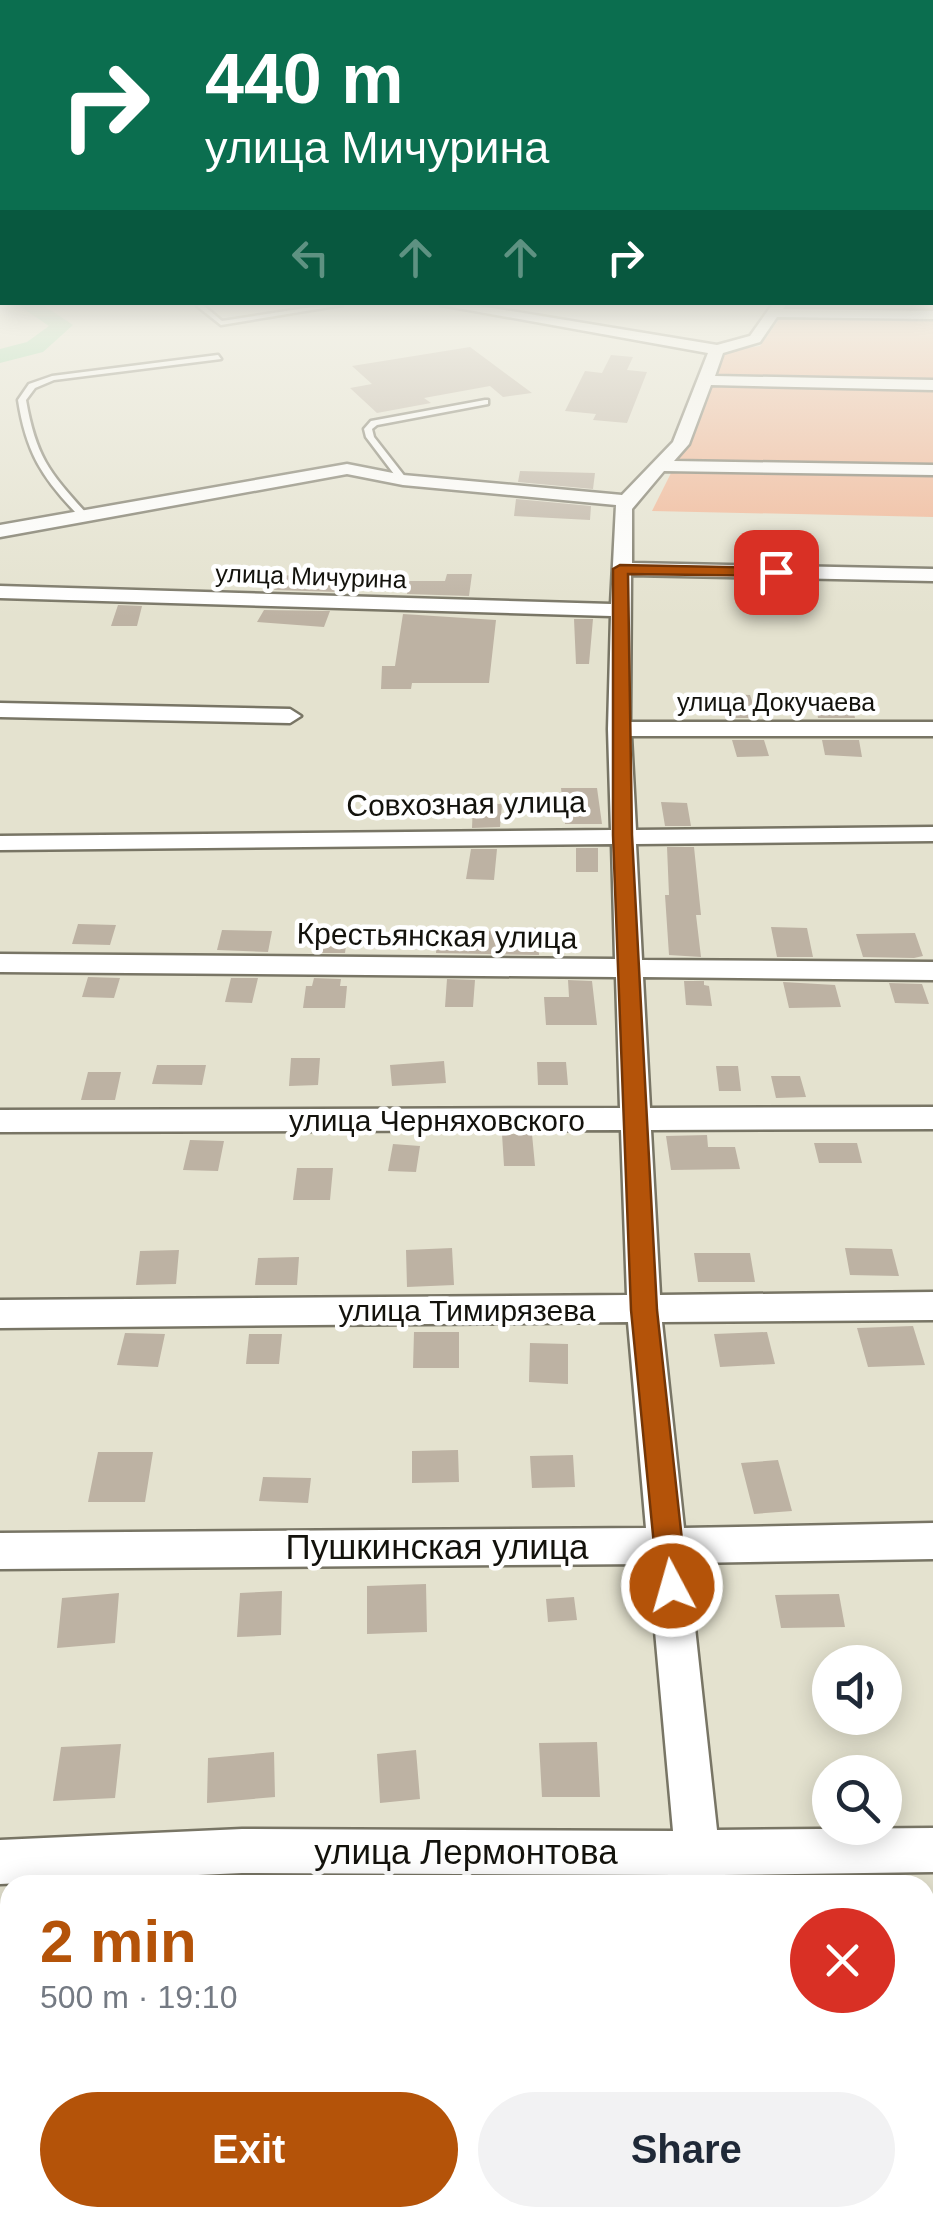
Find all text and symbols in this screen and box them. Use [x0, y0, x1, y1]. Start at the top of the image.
icon: right [40, 40, 170, 170]
text: 440 m [205, 40, 403, 118]
text: улица Мичурина [205, 122, 549, 173]
icon: left [283, 230, 338, 285]
icon: ahead [388, 230, 443, 285]
icon: ahead [493, 230, 548, 285]
icon: right [598, 230, 653, 285]
pin [734, 530, 819, 615]
icon: arrive [749, 545, 804, 600]
street label: улица Мичурина [215, 559, 407, 593]
street label: улица Докучаева [677, 688, 875, 716]
street label: Совхозная улица [346, 785, 586, 822]
street label: Крестьянская улица [296, 917, 578, 954]
street label: улица Черняховского [289, 1104, 585, 1137]
street label: улица Тимирязева [339, 1294, 596, 1327]
street label: Пушкинская улица [286, 1527, 589, 1566]
position arrow [620, 1534, 724, 1638]
map controls [812, 1645, 902, 1845]
button: sound [812, 1645, 902, 1735]
button: search [812, 1755, 902, 1845]
street label: улица Лермонтова [314, 1832, 618, 1871]
text: 2 min [40, 1908, 197, 1975]
button: close [790, 1908, 895, 2013]
text: 500 m · 19:10 [40, 1979, 237, 2015]
button: Exit [40, 2092, 458, 2207]
button: Share [478, 2092, 895, 2207]

